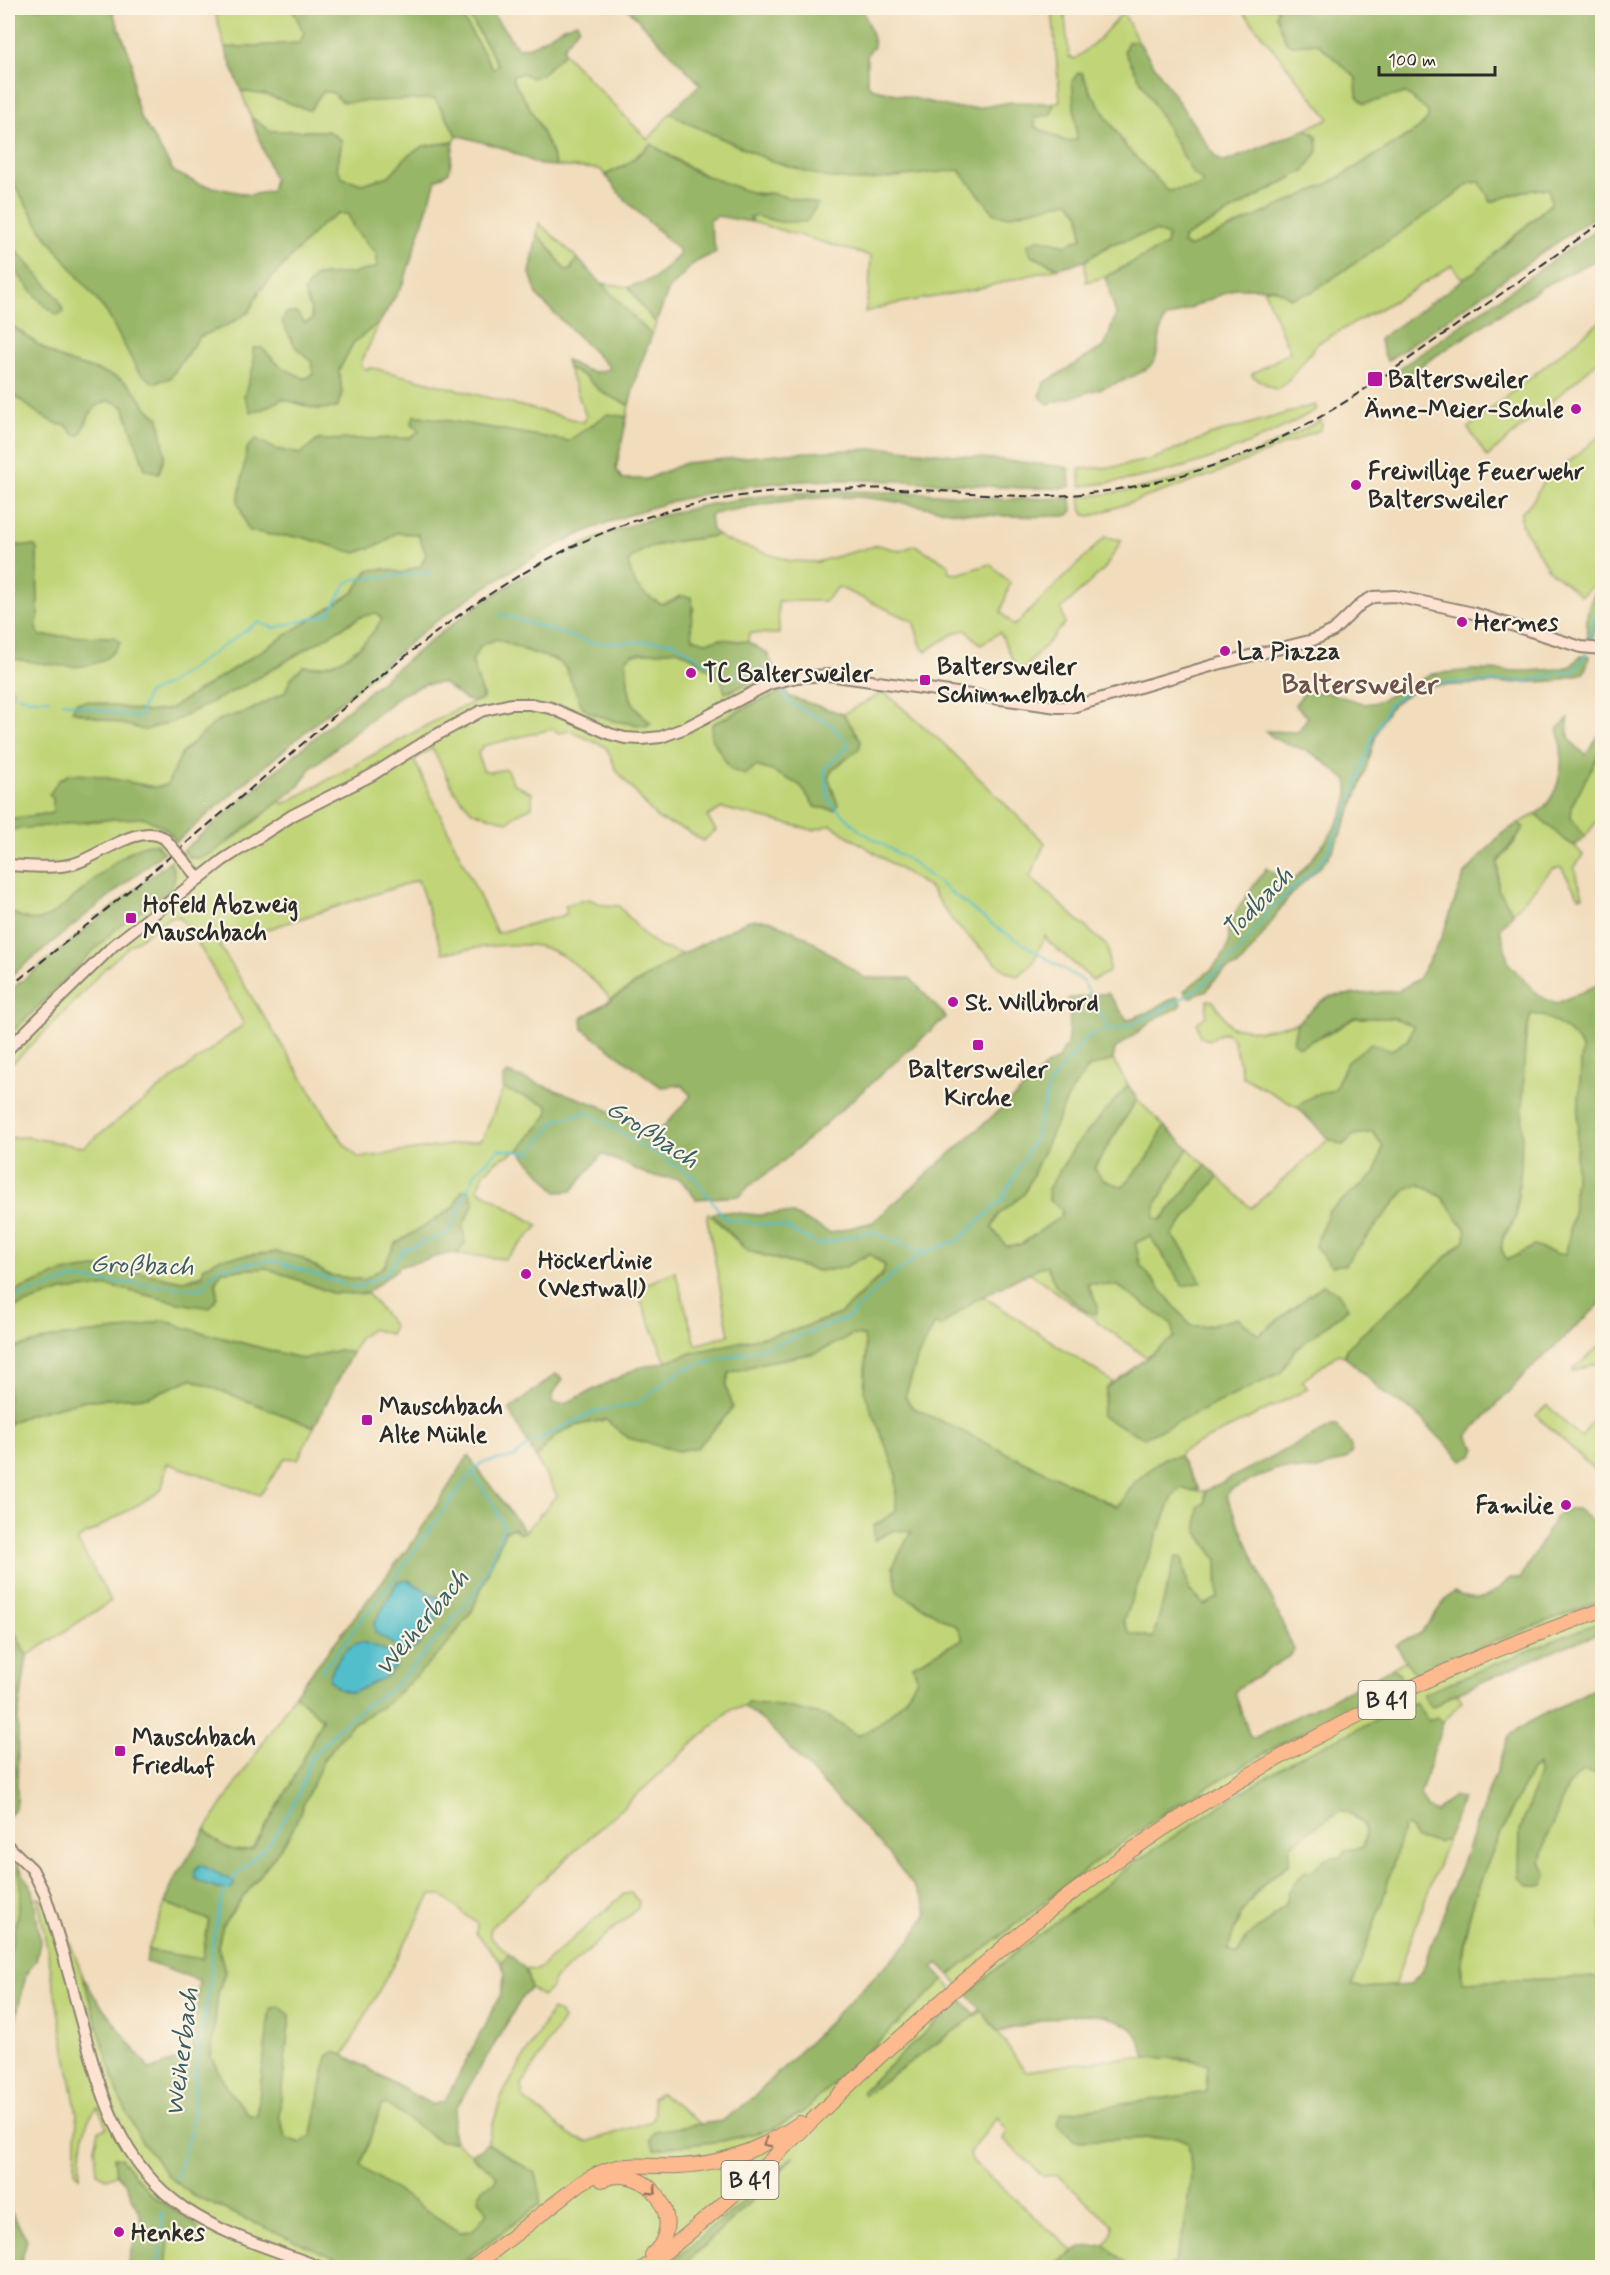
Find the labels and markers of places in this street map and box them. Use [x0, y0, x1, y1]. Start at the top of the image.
place label: Baltersweiler [1388, 365, 1529, 396]
marker: Baltersweiler [1366, 370, 1384, 388]
place label: Änne-Meier-Schule [1364, 395, 1564, 426]
marker: Änne-Meier-Schule [1569, 402, 1583, 416]
place label: Freiwillige Feuerwehr Baltersweiler [1368, 457, 1584, 516]
marker: Freiwillige Feuerwehr Baltersweiler [1349, 478, 1363, 492]
place label: Hermes [1474, 608, 1559, 639]
marker: Hermes [1455, 615, 1469, 629]
place label: La Piazza [1237, 637, 1340, 668]
marker: La Piazza [1218, 644, 1232, 658]
place label: Baltersweiler Schimmelbach [937, 652, 1086, 711]
place label: TC Baltersweiler [703, 659, 874, 690]
marker: TC Baltersweiler [684, 666, 698, 680]
marker: Baltersweiler Schimmelbach [918, 673, 932, 687]
place label: Hofeld Abzweig Mauschbach [143, 890, 298, 949]
marker: Hofeld Abzweig Mauschbach [124, 911, 138, 925]
place label: St. Willibrord [965, 988, 1099, 1019]
marker: St. Willibrord [946, 995, 960, 1009]
marker: Baltersweiler Kirche [971, 1038, 985, 1052]
place label: Baltersweiler Kirche [908, 1055, 1049, 1114]
place label: Höckerlinie (Westwall) [538, 1246, 653, 1305]
marker: Höckerlinie (Westwall) [519, 1267, 533, 1281]
place label: Mauschbach Alte Mühle [379, 1392, 503, 1451]
marker: Mauschbach Alte Mühle [360, 1413, 374, 1427]
place label: Familie [1476, 1491, 1554, 1522]
marker: Familie [1559, 1498, 1573, 1512]
place label: Mauschbach Friedhof [132, 1723, 256, 1782]
marker: Mauschbach Friedhof [113, 1744, 127, 1758]
place label: Henkes [131, 2218, 205, 2249]
marker: Henkes [112, 2225, 126, 2239]

